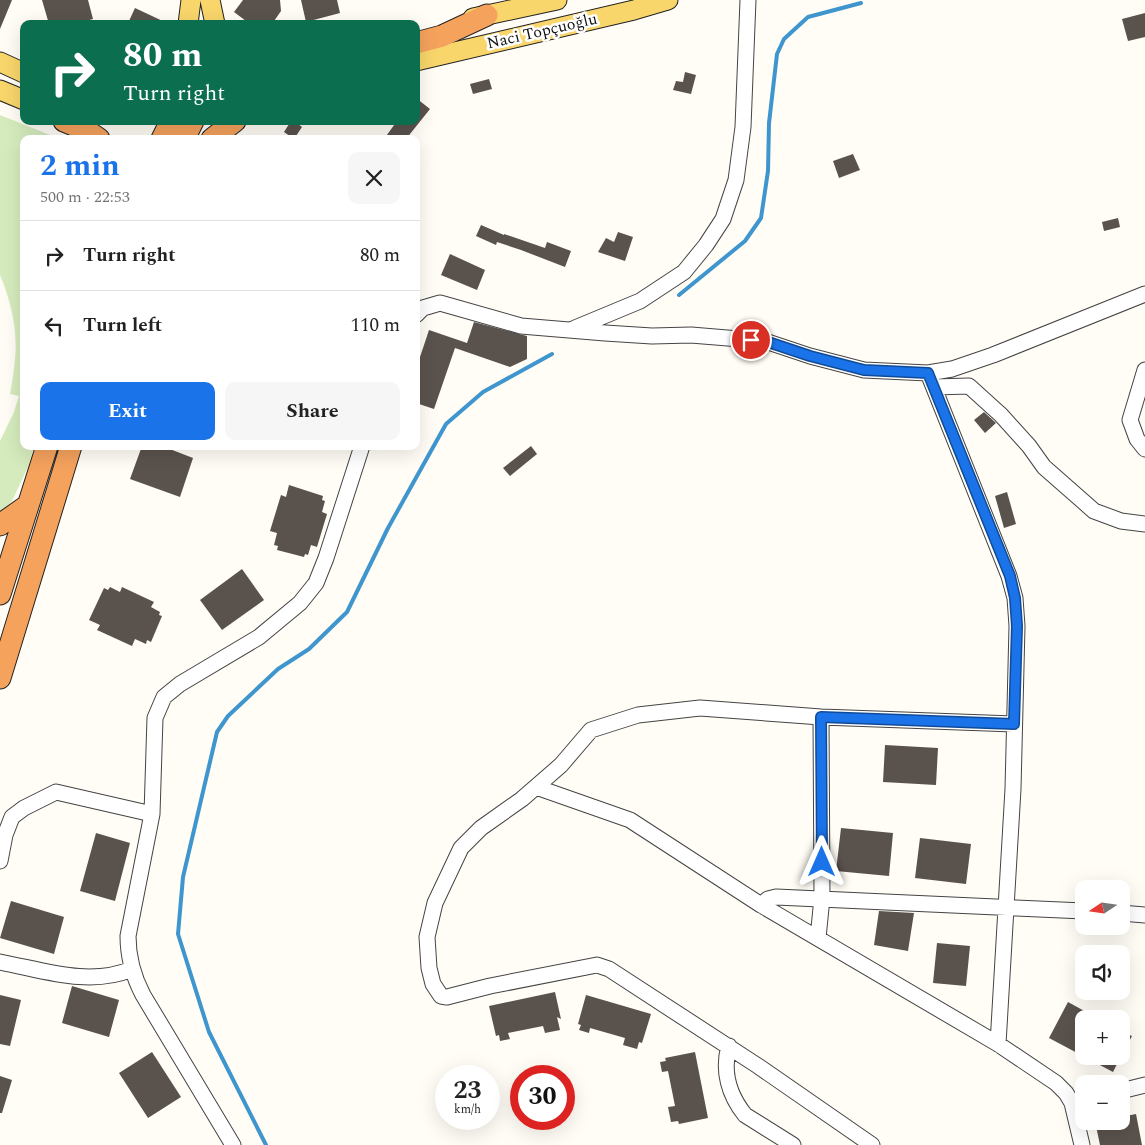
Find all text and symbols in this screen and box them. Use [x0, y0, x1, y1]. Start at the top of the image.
street label: Naci Topçuoğlu [485, 7, 599, 55]
text: 80 m [123, 29, 203, 82]
icon: right [40, 40, 105, 105]
text: Turn right [123, 77, 225, 110]
text: 2 min [40, 143, 120, 189]
button: close [348, 152, 400, 204]
text: 500 m · 22:53 [40, 185, 130, 209]
text: Turn right [83, 241, 176, 270]
text: 80 m [360, 241, 400, 270]
icon: right [40, 242, 68, 270]
text: Turn left [83, 311, 162, 340]
text: 110 m [350, 311, 400, 340]
icon: left [40, 312, 68, 340]
pin [730, 319, 772, 361]
icon: arrive [737, 326, 765, 354]
button: Exit [40, 382, 215, 440]
button: Share [225, 382, 400, 440]
position arrow [795, 835, 847, 887]
north arrow [1075, 880, 1130, 935]
map controls [1075, 880, 1130, 1130]
button: sound [1075, 945, 1130, 1000]
button: + [1075, 1010, 1130, 1065]
speed limit sign: 30 [510, 1065, 575, 1130]
text: 23 [453, 1072, 482, 1110]
button: − [1075, 1075, 1130, 1130]
text: km/h [454, 1100, 481, 1119]

